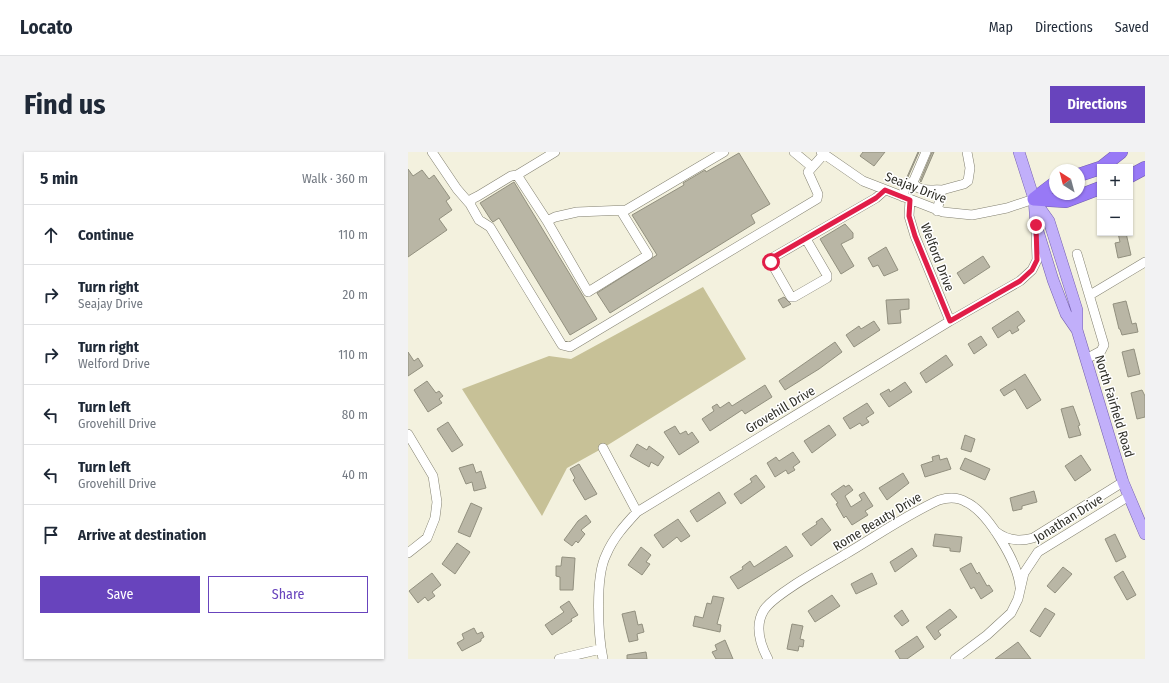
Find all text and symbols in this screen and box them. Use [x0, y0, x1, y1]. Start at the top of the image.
text: Locato [20, 16, 73, 39]
text: Map [989, 19, 1013, 36]
text: Directions [1035, 19, 1093, 36]
text: Saved [1115, 19, 1149, 36]
button: Directions [1050, 86, 1145, 123]
text: Find us [24, 88, 106, 121]
north arrow [1049, 164, 1085, 200]
map controls [1097, 164, 1133, 236]
button: + [1097, 164, 1133, 200]
text: 5 min [40, 168, 78, 189]
street label: Seajay Drive [883, 169, 949, 206]
text: Walk · 360 m [302, 171, 368, 186]
button: − [1097, 200, 1133, 236]
route end [1027, 216, 1045, 234]
street label: Welford Drive [918, 221, 957, 293]
icon: ahead [40, 224, 62, 246]
text: Continue [78, 226, 134, 244]
text: 110 m [338, 227, 368, 242]
route start [762, 253, 780, 271]
text: Turn right [78, 278, 139, 296]
icon: right [40, 284, 62, 306]
text: 20 m [342, 287, 368, 302]
text: Seajay Drive [78, 296, 143, 311]
text: Turn right [78, 338, 139, 356]
icon: right [40, 344, 62, 366]
text: 110 m [338, 347, 368, 362]
street label: North Fairfield Road [1092, 353, 1137, 459]
text: Welford Drive [78, 356, 150, 371]
street label: Grovehill Drive [743, 383, 818, 436]
text: Turn left [78, 398, 131, 416]
icon: left [40, 404, 62, 426]
text: 80 m [342, 407, 368, 422]
text: Grovehill Drive [78, 416, 156, 431]
text: Turn left [78, 458, 131, 476]
icon: left [40, 464, 62, 486]
text: 40 m [342, 467, 368, 482]
text: Grovehill Drive [78, 476, 156, 491]
street label: Rome Beauty Drive [830, 489, 924, 554]
street label: Jonathan Drive [1031, 491, 1106, 546]
icon: arrive [40, 524, 62, 546]
text: Arrive at destination [78, 526, 206, 544]
button: Save [40, 576, 200, 613]
button: Share [208, 576, 368, 613]

